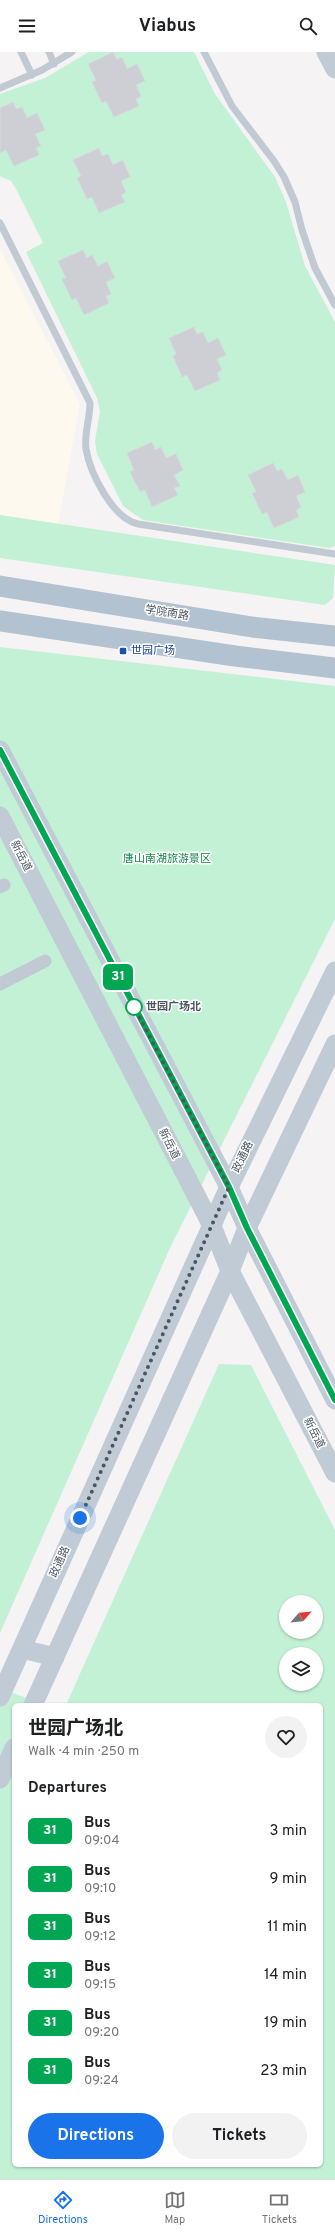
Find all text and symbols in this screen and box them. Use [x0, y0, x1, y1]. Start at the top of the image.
icon: menu [16, 15, 38, 37]
text: Viabus [139, 15, 196, 38]
icon: search [297, 15, 319, 37]
street label: 学院南路 [144, 603, 190, 623]
place label: 世园广场 [131, 644, 175, 658]
marker: 世园广场 [118, 646, 128, 656]
street label: 新岳道 [7, 838, 35, 874]
park label: 唐山南湖旅游景区 [123, 852, 211, 866]
line badge: 31 [100, 964, 136, 990]
text: 31 [111, 968, 125, 985]
marker: 世园广场北 [125, 998, 143, 1016]
place label: 世园广场北 [146, 1000, 201, 1014]
street label: 新岳道 [155, 1126, 183, 1162]
street label: 政通路 [229, 1139, 257, 1175]
street label: 新岳道 [300, 1415, 328, 1451]
your location [70, 1508, 90, 1528]
street label: 政通路 [47, 1544, 73, 1580]
north arrow [279, 1595, 323, 1639]
map controls [279, 1595, 323, 1691]
button: layers [279, 1647, 323, 1691]
button: heart [265, 1716, 307, 1758]
text: 世园广场北 [28, 1717, 123, 1741]
text: Walk · 4 min · 250 m [28, 1744, 139, 1760]
text: Departures [28, 1779, 107, 1798]
text: Bus [84, 1814, 111, 1833]
text: 31 [43, 1822, 57, 1839]
text: 3 min [269, 1822, 307, 1841]
text: 09:04 [84, 1833, 119, 1849]
text: Bus [84, 1862, 111, 1881]
text: 31 [43, 1870, 57, 1887]
text: 9 min [270, 1870, 307, 1889]
text: 09:10 [84, 1881, 116, 1897]
text: Bus [84, 1910, 111, 1929]
text: 31 [43, 1918, 57, 1935]
text: 11 min [267, 1918, 307, 1937]
text: 09:12 [84, 1929, 116, 1945]
text: Bus [84, 1958, 111, 1977]
text: 31 [43, 1966, 57, 1983]
text: 14 min [264, 1966, 307, 1985]
text: 09:15 [84, 1977, 116, 1993]
text: Bus [84, 2006, 111, 2025]
text: 31 [43, 2014, 57, 2031]
text: 19 min [264, 2014, 307, 2033]
text: 09:20 [84, 2025, 119, 2041]
text: Bus [84, 2054, 111, 2073]
text: 31 [43, 2062, 57, 2079]
text: 23 min [260, 2062, 307, 2081]
text: 09:24 [84, 2073, 119, 2089]
button: Directions [28, 2113, 164, 2159]
button: Tickets [172, 2113, 307, 2159]
tab: Directions [38, 2189, 88, 2227]
tab: Map [164, 2189, 186, 2227]
tab: Tickets [262, 2189, 297, 2227]

